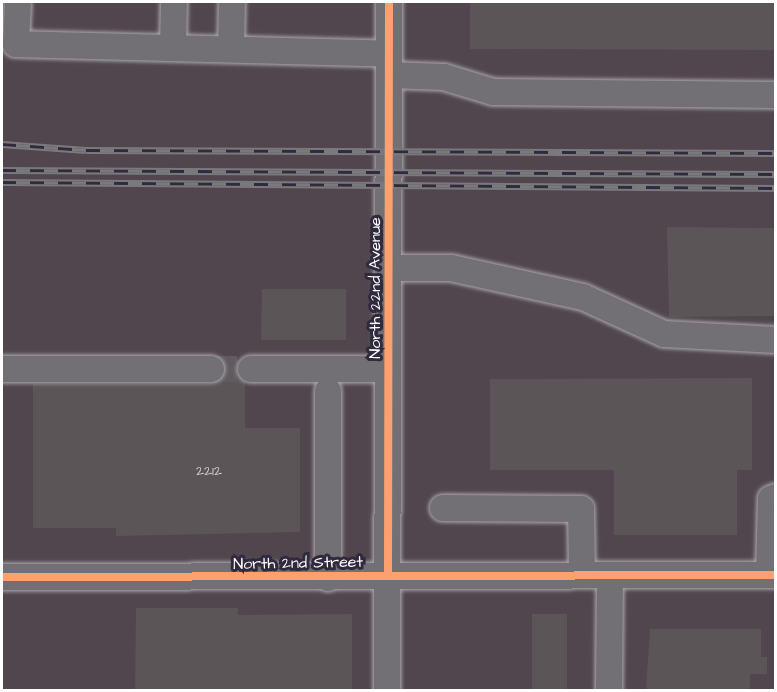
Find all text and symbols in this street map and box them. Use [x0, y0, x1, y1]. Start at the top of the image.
street label: North 22nd Avenue [365, 217, 385, 359]
house number: 2212 [196, 463, 222, 479]
street label: North 2nd Street [233, 552, 363, 574]

